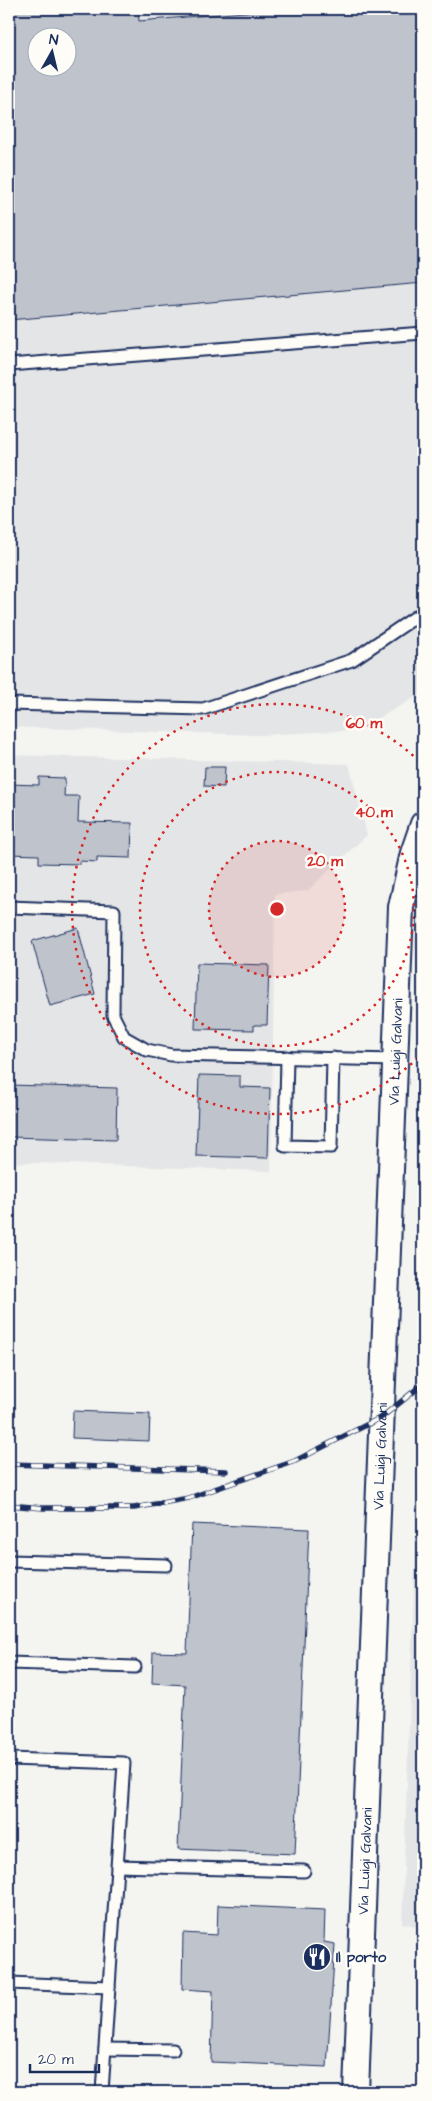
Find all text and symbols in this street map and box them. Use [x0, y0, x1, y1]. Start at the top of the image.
north arrow [28, 28, 78, 78]
text: N [48, 30, 60, 51]
text: 60 m [346, 713, 383, 734]
text: 40 m [355, 802, 393, 823]
text: 20 m [306, 851, 343, 872]
centre of rings [268, 900, 286, 918]
street label: Via Luigi Galvani [383, 997, 409, 1106]
street label: Via Luigi Galvani [368, 1402, 393, 1510]
street label: Via Luigi Galvani [353, 1806, 378, 1915]
restaurant icon: Il porto [302, 1942, 332, 1972]
place label: Il porto [336, 1947, 387, 1968]
scale bar [30, 2041, 99, 2073]
text: 20 m [38, 2049, 74, 2070]

